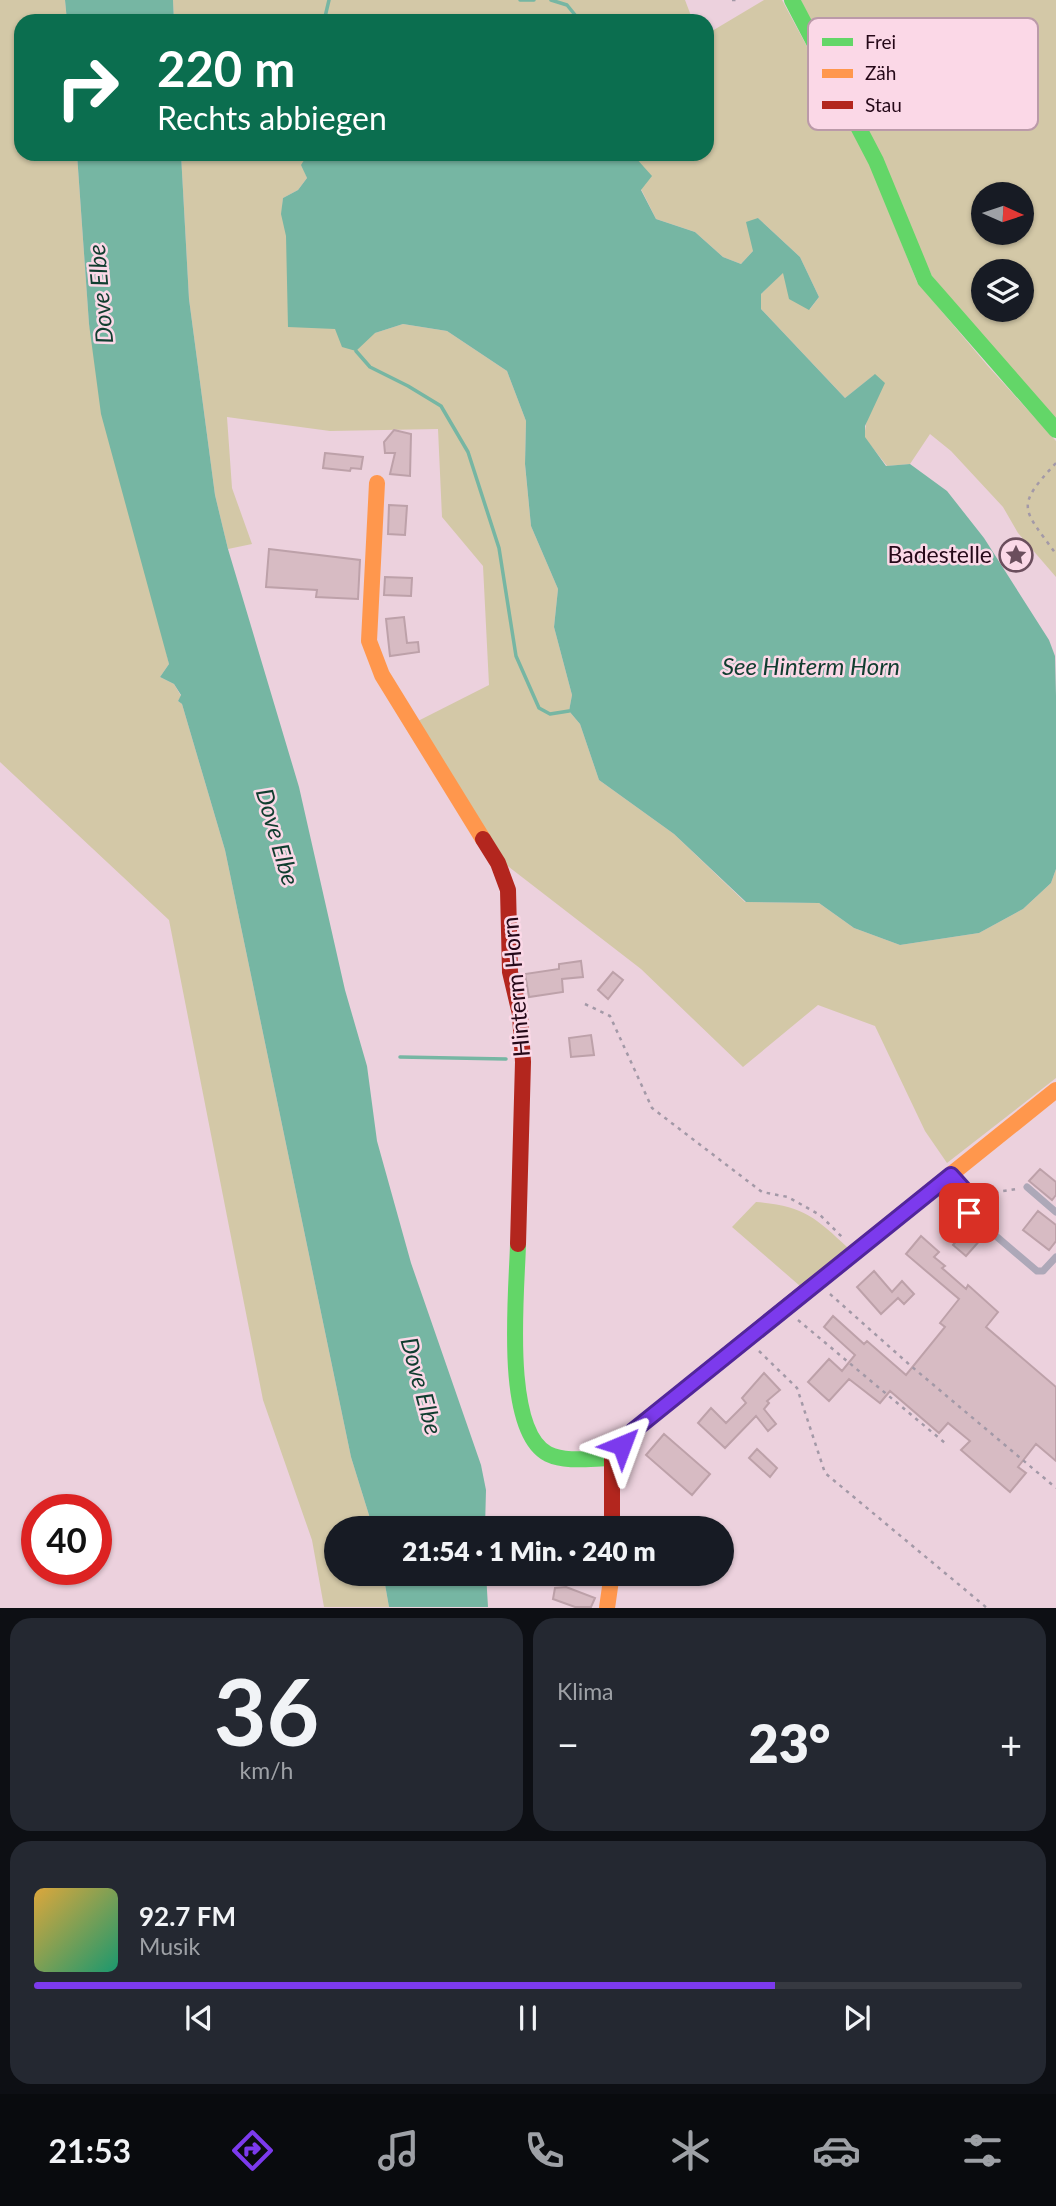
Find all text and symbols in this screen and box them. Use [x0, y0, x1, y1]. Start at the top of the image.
legend [808, 18, 1038, 130]
text: Frei [865, 30, 896, 53]
text: 220 m [157, 39, 295, 97]
icon: right [42, 42, 133, 133]
text: Zäh [865, 61, 896, 84]
text: Stau [865, 93, 902, 116]
text: Rechts abbiegen [157, 98, 387, 137]
north arrow [971, 182, 1034, 245]
map controls [971, 182, 1034, 322]
water label: Dove Elbe [81, 243, 118, 345]
button: layers [971, 259, 1034, 322]
place icon: Badestelle [997, 536, 1035, 574]
place label: Badestelle [888, 540, 992, 568]
water label: See Hinterm Horn [722, 651, 900, 680]
water label: Dove Elbe [251, 785, 306, 889]
street label: Hinterm Horn [495, 916, 535, 1058]
pin [939, 1183, 999, 1243]
icon: arrive [950, 1194, 988, 1232]
water label: Dove Elbe [396, 1334, 449, 1438]
position arrow [585, 1408, 659, 1482]
speed limit sign: 40 [21, 1494, 112, 1585]
text: 21:54 · 1 Min. · 240 m [402, 1535, 656, 1567]
text: 36 [214, 1656, 319, 1765]
text: Klima [557, 1677, 614, 1705]
text: 23° [749, 1712, 830, 1774]
text: − [557, 1721, 579, 1767]
text: + [1000, 1721, 1022, 1767]
text: km/h [240, 1756, 293, 1784]
text: 92.7 FM [139, 1900, 236, 1932]
text: Musik [139, 1932, 200, 1960]
icon: previous [180, 1999, 218, 2037]
icon: pause [509, 1999, 547, 2037]
icon: next [838, 1999, 876, 2037]
icon: directions [228, 2126, 277, 2175]
icon: music [374, 2126, 423, 2175]
icon: phone [520, 2126, 569, 2175]
icon: climate [666, 2126, 715, 2175]
icon: car [812, 2126, 861, 2175]
icon: filters [958, 2126, 1007, 2175]
text: 21:53 [49, 2131, 131, 2170]

